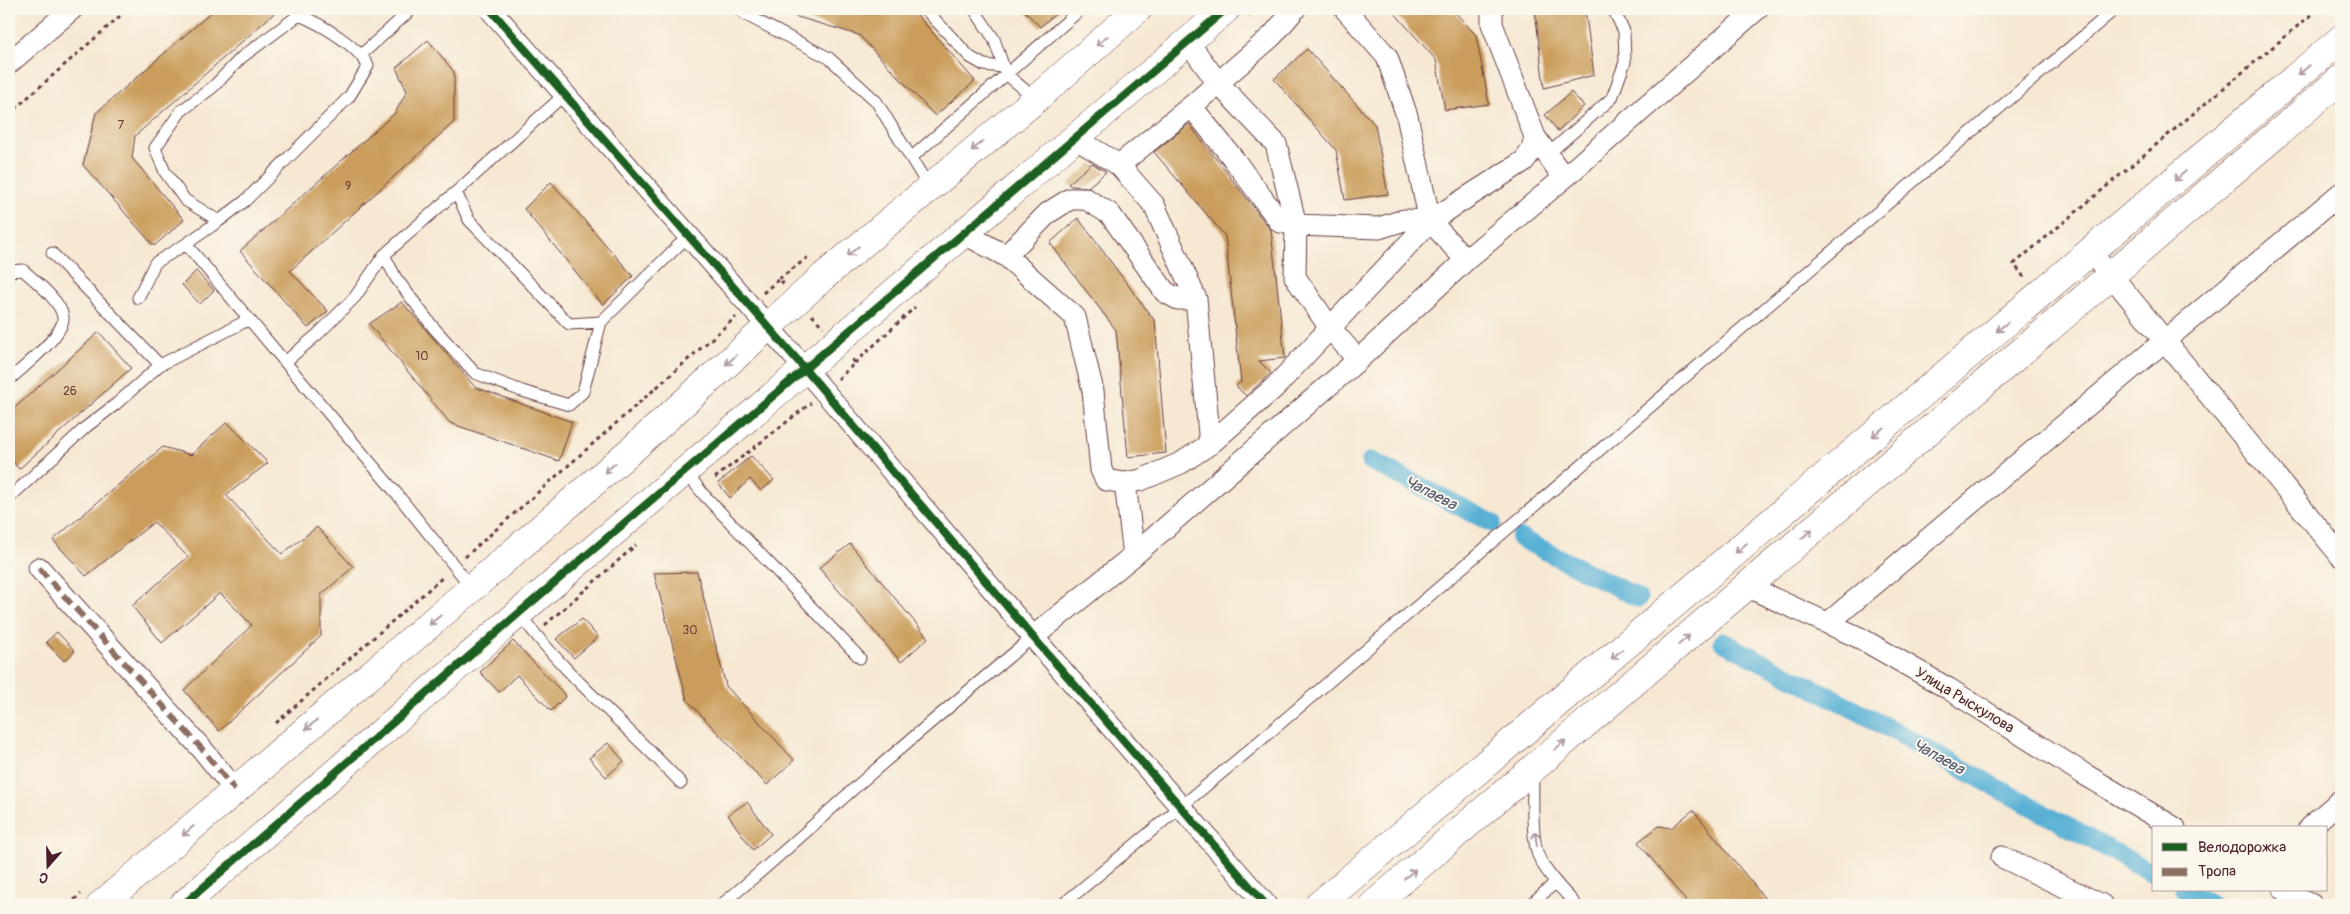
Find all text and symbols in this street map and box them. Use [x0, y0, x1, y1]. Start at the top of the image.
one-way arrow [1095, 35, 1108, 47]
one-way arrow [2298, 65, 2311, 76]
house number: 7 [118, 118, 125, 133]
one-way arrow [971, 140, 984, 151]
one-way arrow [2174, 170, 2187, 181]
house number: 9 [345, 179, 351, 194]
one-way arrow [847, 245, 860, 256]
one-way arrow [1996, 321, 2009, 332]
house number: 10 [416, 349, 428, 364]
one-way arrow [725, 354, 738, 366]
house number: 26 [63, 384, 77, 399]
one-way arrow [1872, 426, 1885, 437]
one-way arrow [604, 463, 617, 474]
water label: Чапаева [1401, 471, 1461, 515]
one-way arrow [1801, 529, 1814, 540]
one-way arrow [1734, 543, 1747, 554]
one-way arrow [429, 614, 442, 625]
house number: 30 [683, 623, 697, 638]
one-way arrow [1677, 634, 1690, 645]
one-way arrow [1611, 648, 1624, 659]
street label: Улица Рыскулова [1912, 663, 2018, 738]
one-way arrow [305, 720, 318, 731]
water label: Чапаева [1909, 735, 1969, 780]
one-way arrow [1554, 740, 1567, 751]
one-way arrow [181, 825, 194, 836]
legend [2152, 826, 2328, 892]
one-way arrow [1531, 831, 1541, 847]
text: Велодорожка [2198, 838, 2286, 857]
north arrow [22, 842, 72, 892]
text: Тропа [2198, 862, 2236, 881]
text: С [36, 868, 51, 887]
one-way arrow [1403, 868, 1416, 879]

